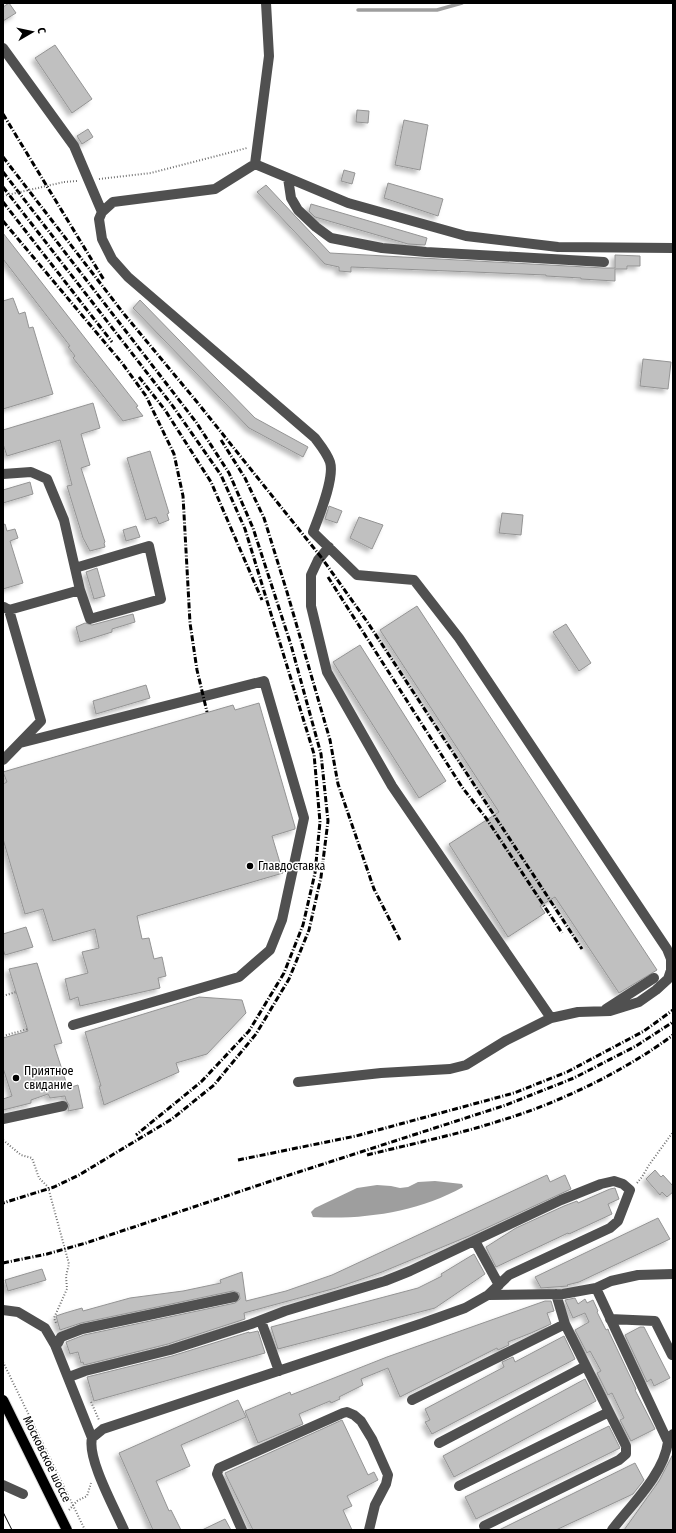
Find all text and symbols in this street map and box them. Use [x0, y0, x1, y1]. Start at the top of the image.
north arrow [12, 12, 52, 52]
text: С [35, 27, 48, 35]
place label: Главдоставка [258, 859, 326, 873]
marker: Главдоставка [245, 861, 255, 871]
place label: Приятное свидание [24, 1064, 74, 1092]
marker: Приятное свидание [11, 1073, 21, 1083]
street label: Московское шоссе [20, 1414, 74, 1504]

